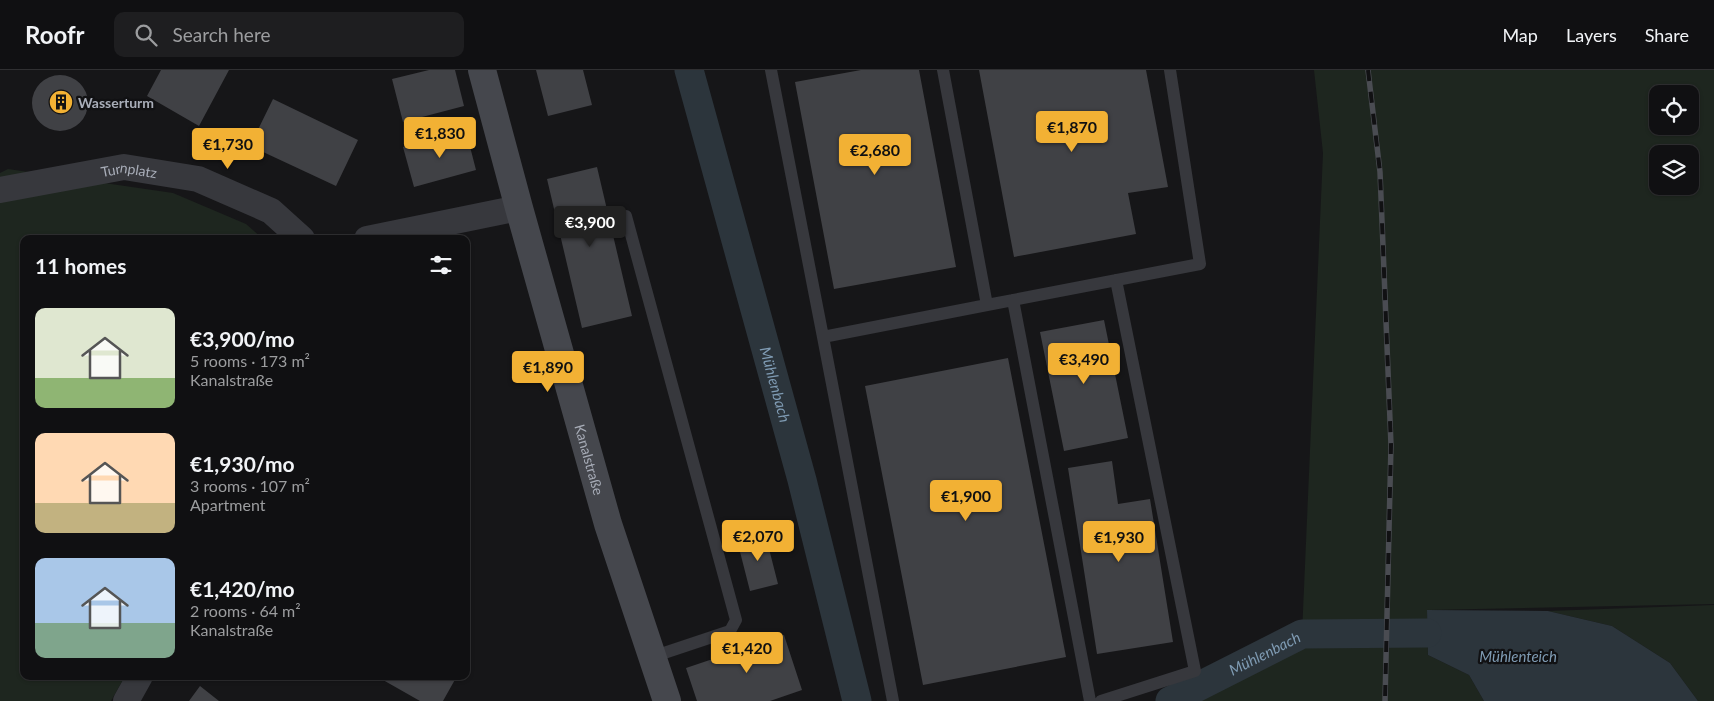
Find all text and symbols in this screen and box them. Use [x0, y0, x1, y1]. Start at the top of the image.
search box [114, 12, 464, 57]
text: Roofr [25, 20, 84, 49]
icon: search [132, 21, 160, 49]
text: Search here [172, 23, 270, 46]
text: Map [1502, 24, 1538, 46]
text: Layers [1566, 24, 1617, 46]
text: Share [1645, 24, 1689, 46]
map controls [1649, 85, 1699, 195]
button: locate [1649, 85, 1699, 135]
building icon: Wasserturm [48, 89, 74, 115]
place label: Wasserturm [78, 94, 154, 111]
pin: €1,870 [1031, 111, 1113, 153]
pin: €1,830 [399, 116, 481, 159]
text: €1,870 [1047, 117, 1097, 136]
text: €1,830 [415, 123, 465, 142]
pin: €1,730 [187, 128, 269, 170]
text: €1,730 [203, 134, 253, 153]
pin: €2,680 [834, 134, 916, 176]
text: €2,680 [850, 140, 900, 159]
button: layers [1649, 145, 1699, 195]
street label: Turnplatz [99, 158, 158, 181]
pin: €3,900 [549, 206, 631, 248]
text: €3,900 [565, 212, 615, 231]
icon: filters [427, 251, 455, 279]
text: 11 homes [35, 253, 126, 278]
text: €3,900/mo [190, 326, 295, 351]
icon: home [75, 328, 135, 388]
pin: €3,490 [1043, 342, 1125, 385]
water label: Mühlenbach [757, 344, 795, 424]
text: €3,490 [1059, 349, 1109, 368]
pin: €1,890 [507, 350, 589, 393]
text: 5 rooms · 173 m² [190, 351, 310, 370]
text: €1,890 [523, 357, 573, 376]
text: Kanalstraße [190, 370, 273, 389]
street label: Kanalstraße [572, 422, 608, 497]
text: €1,930/mo [190, 451, 295, 476]
icon: home [75, 453, 135, 513]
text: 3 rooms · 107 m² [190, 476, 310, 495]
pin: €1,900 [925, 480, 1007, 522]
text: €1,900 [941, 486, 991, 505]
text: Apartment [190, 495, 265, 514]
pin: €2,070 [717, 520, 799, 562]
pin: €1,930 [1078, 520, 1160, 563]
text: €2,070 [733, 526, 783, 545]
text: €1,930 [1094, 527, 1144, 546]
text: €1,420/mo [190, 576, 295, 601]
icon: home [75, 578, 135, 638]
text: 2 rooms · 64 m² [190, 601, 301, 620]
text: Kanalstraße [190, 620, 273, 639]
water label: Mühlenbach [1226, 627, 1303, 679]
pin: €1,420 [706, 632, 788, 674]
text: €1,420 [722, 638, 772, 657]
water label: Mühlenteich [1479, 647, 1557, 665]

